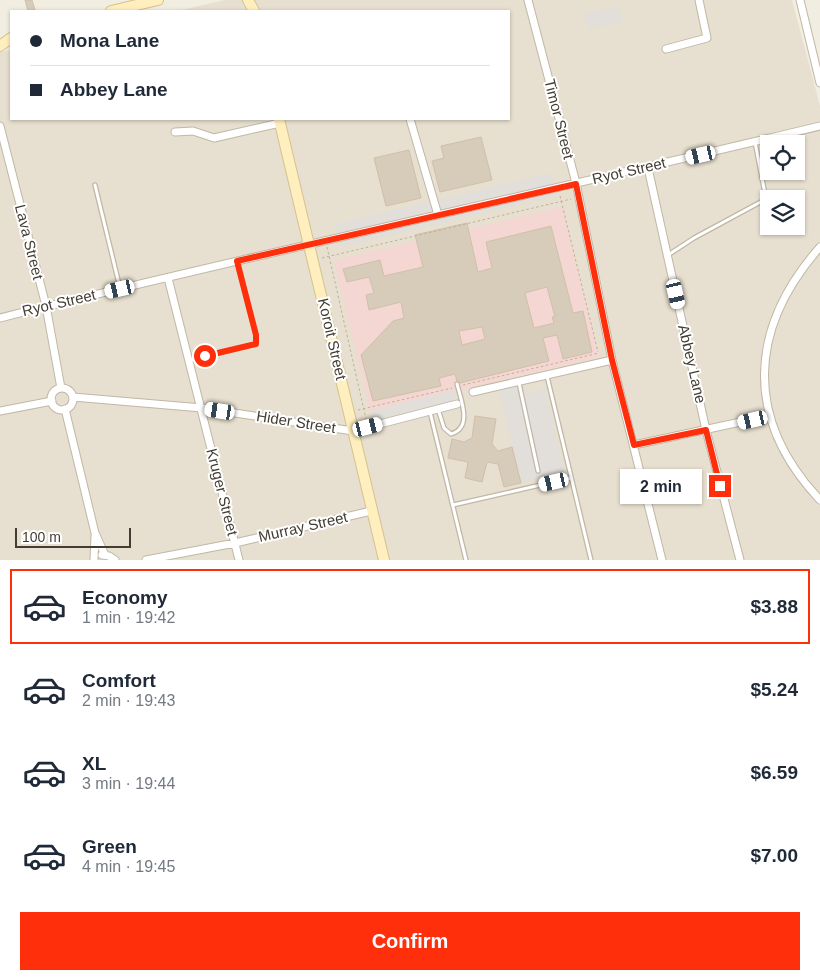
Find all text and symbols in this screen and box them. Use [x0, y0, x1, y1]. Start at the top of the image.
text: Mona Lane [60, 30, 159, 51]
street label: Timor Street [541, 77, 578, 161]
text: Abbey Lane [60, 79, 168, 100]
map controls [760, 135, 805, 235]
button: locate [760, 135, 805, 180]
car [684, 144, 717, 166]
street label: Ryot Street [590, 154, 668, 187]
button: layers [760, 190, 805, 235]
street label: Lava Street [12, 203, 47, 282]
car [103, 278, 136, 300]
car [665, 278, 686, 310]
street label: Ryot Street [20, 286, 98, 319]
street label: Koroit Street [315, 296, 350, 382]
street label: Abbey Lane [675, 323, 710, 405]
route start [194, 345, 216, 367]
car [204, 401, 235, 421]
street label: Hider Street [255, 407, 338, 436]
car [736, 409, 769, 431]
car [351, 416, 384, 438]
street label: Kruger Street [203, 447, 242, 538]
callout: 2 min [620, 468, 702, 504]
car [537, 471, 570, 493]
route end [709, 475, 731, 497]
text: 2 min [640, 478, 682, 495]
street label: Murray Street [257, 508, 350, 545]
scale bar [15, 525, 131, 548]
text: 100 m [22, 529, 61, 545]
icon: car [22, 584, 67, 629]
text: Economy [82, 587, 168, 608]
text: $3.88 [750, 596, 798, 617]
text: 1 min · 19:42 [82, 609, 175, 626]
icon: car [22, 667, 67, 712]
text: Comfort [82, 670, 156, 691]
text: $5.24 [750, 679, 798, 700]
text: 2 min · 19:43 [82, 692, 175, 709]
icon: car [22, 750, 67, 795]
text: XL [82, 753, 106, 774]
text: $6.59 [750, 762, 798, 783]
text: 3 min · 19:44 [82, 775, 175, 792]
icon: car [22, 833, 67, 878]
text: Green [82, 836, 137, 857]
text: $7.00 [750, 845, 798, 866]
text: 4 min · 19:45 [82, 858, 175, 875]
button: Confirm [20, 912, 800, 970]

